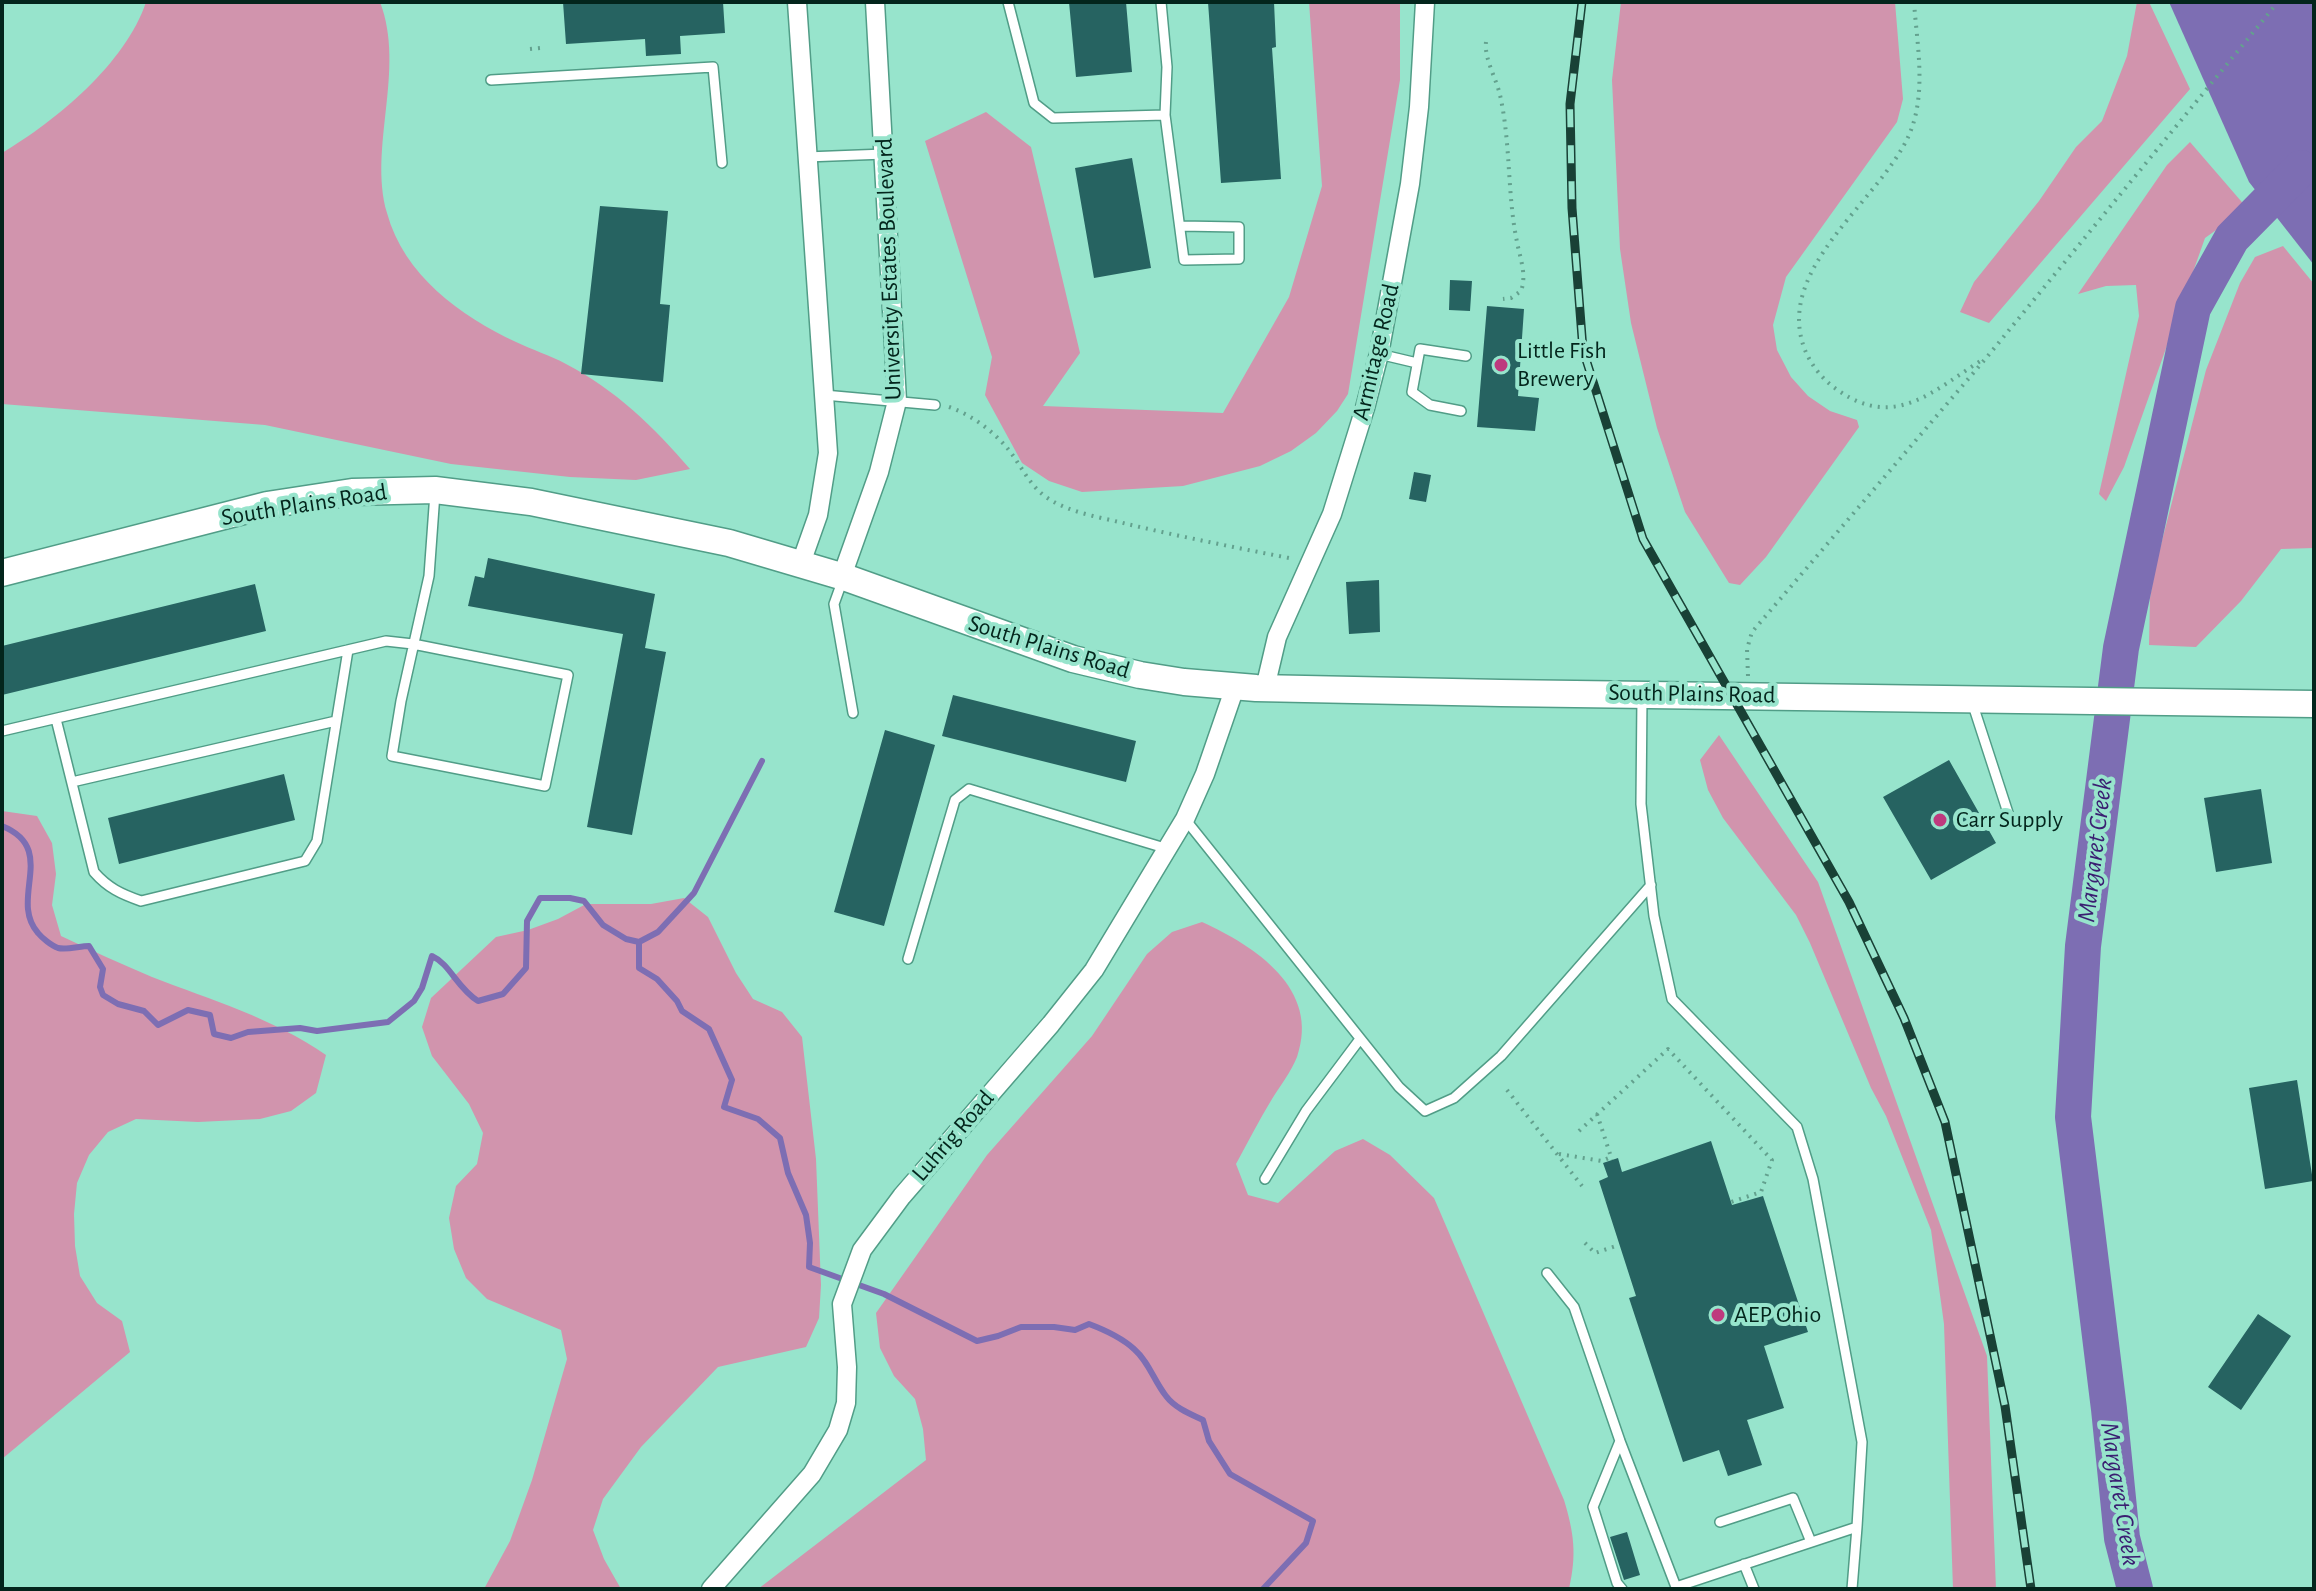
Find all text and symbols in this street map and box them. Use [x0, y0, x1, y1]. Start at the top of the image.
street label: University Estates Boulevard [870, 137, 908, 401]
street label: Armitage Road [1346, 281, 1406, 423]
place label: Little Fish Brewery [1517, 337, 1607, 393]
marker: Little Fish Brewery [1492, 356, 1510, 374]
street label: South Plains Road [219, 478, 389, 532]
street label: South Plains Road [965, 609, 1133, 685]
street label: South Plains Road [1608, 678, 1776, 710]
water label: Margaret Creek [2071, 776, 2119, 924]
place label: Carr Supply [1956, 806, 2063, 834]
marker: Carr Supply [1931, 811, 1949, 829]
street label: Luhrig Road [906, 1085, 1000, 1187]
place label: AEP Ohio [1734, 1301, 1821, 1329]
marker: AEP Ohio [1709, 1306, 1727, 1324]
water label: Margaret Creek [2093, 1420, 2147, 1568]

